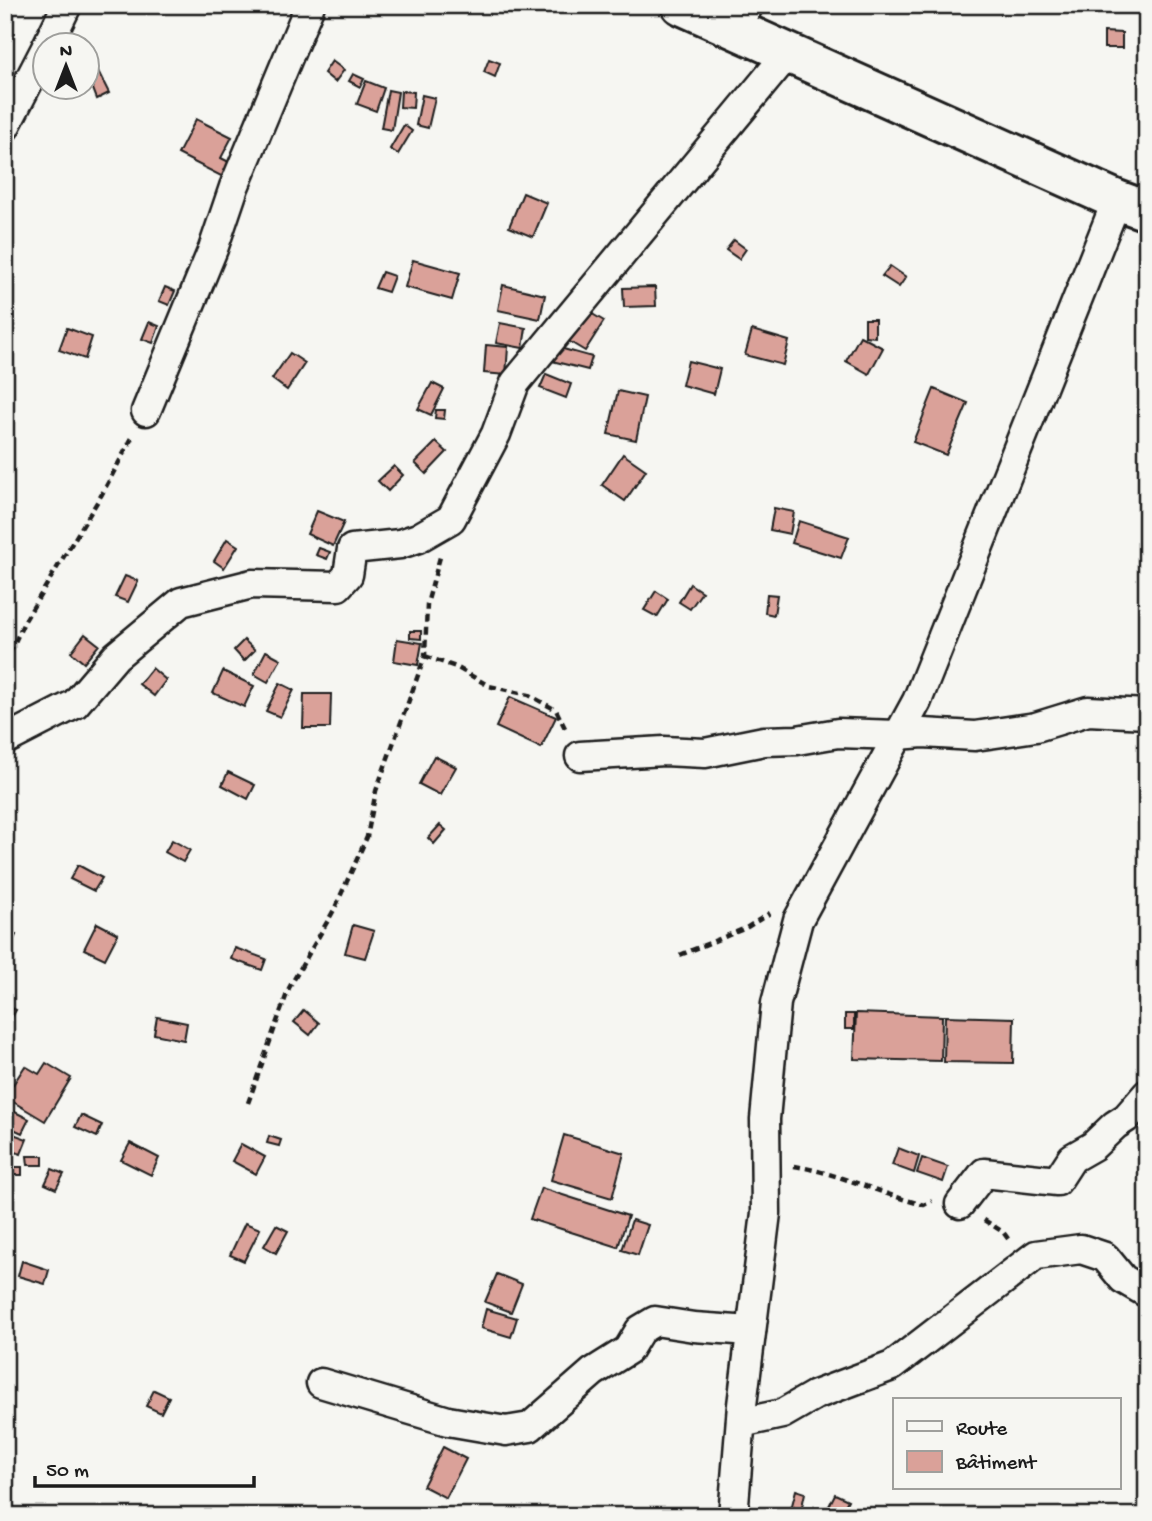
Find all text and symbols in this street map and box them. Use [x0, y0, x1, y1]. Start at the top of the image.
north arrow [32, 32, 102, 102]
text: N [60, 41, 72, 64]
legend [893, 1398, 1120, 1490]
text: Route [956, 1418, 1008, 1443]
scale bar [35, 1444, 254, 1488]
text: Bâtiment [955, 1452, 1038, 1477]
text: 50 m [46, 1460, 89, 1485]

